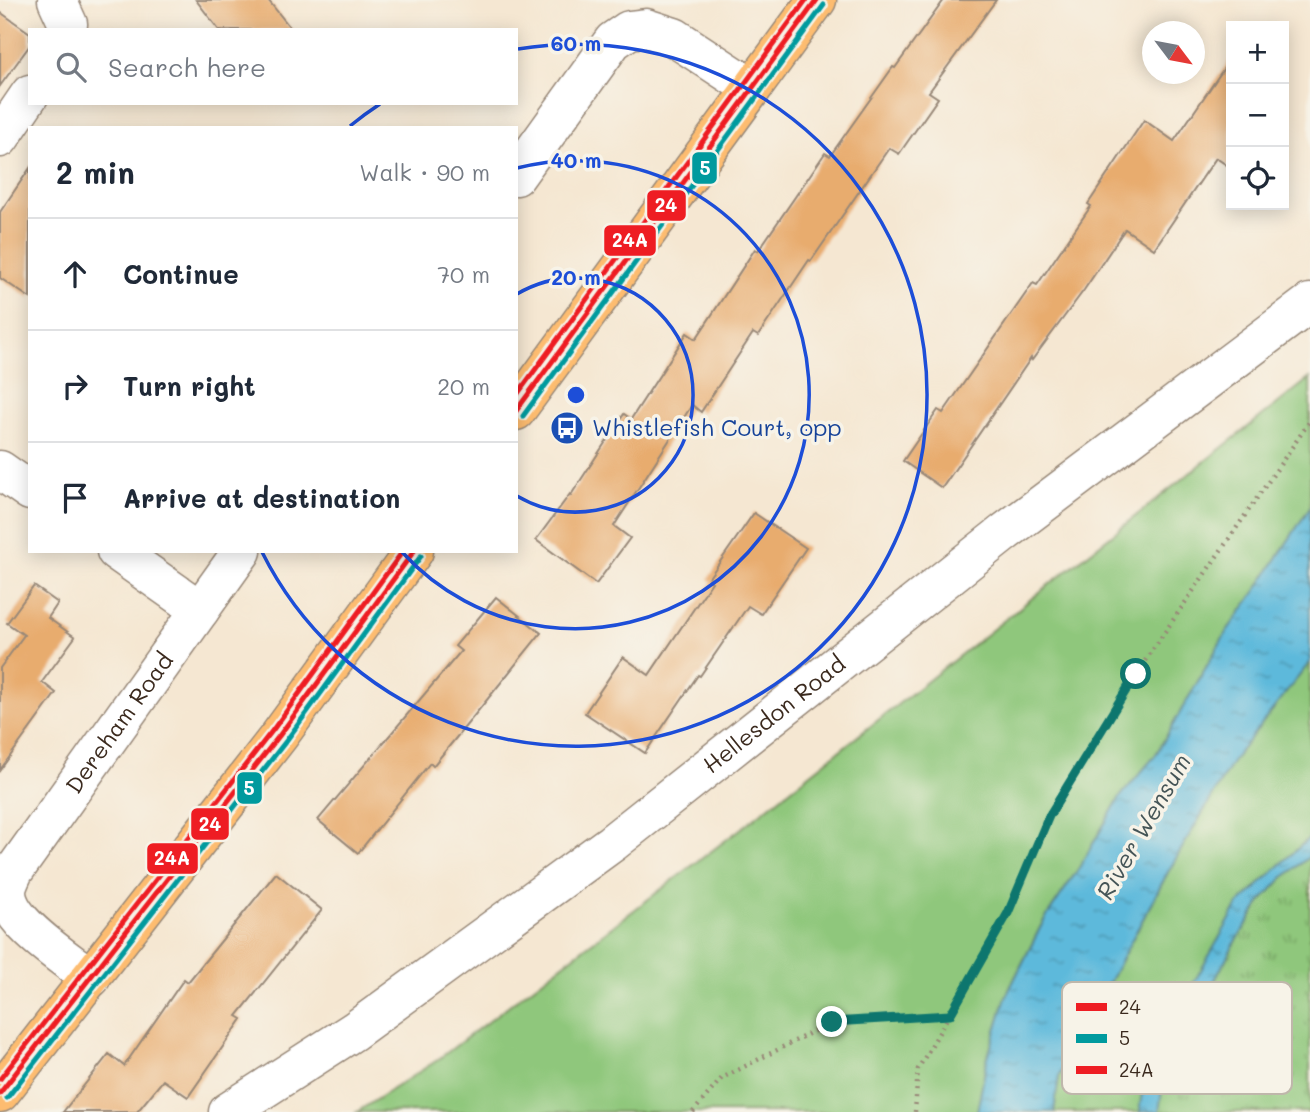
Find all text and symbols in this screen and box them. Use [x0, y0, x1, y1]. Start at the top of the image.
north arrow [1142, 21, 1205, 84]
map controls [1226, 21, 1289, 210]
button: + [1226, 21, 1289, 84]
search box [28, 28, 518, 105]
text: 60 m [551, 29, 601, 56]
icon: search [52, 48, 90, 86]
text: Search here [108, 50, 266, 84]
button: − [1226, 84, 1289, 147]
text: 40 m [550, 146, 602, 173]
button: locate [1226, 147, 1289, 210]
line badge: 5 [691, 151, 718, 185]
text: 2 min [56, 152, 135, 192]
text: 5 [699, 155, 711, 180]
text: Walk · 90 m [359, 157, 490, 187]
line badge: 24 [646, 189, 687, 222]
text: 24 [655, 192, 677, 217]
line badge: 24A [603, 224, 657, 257]
text: 24A [612, 227, 648, 252]
icon: ahead [56, 255, 94, 293]
text: Continue [123, 257, 239, 291]
text: 70 m [437, 259, 490, 289]
text: 20 m [551, 263, 601, 290]
icon: right [56, 367, 94, 405]
text: Turn right [123, 369, 256, 403]
text: 20 m [437, 371, 490, 401]
centre of rings [564, 383, 588, 407]
bus stop icon: Whistlefish Court, opp [548, 409, 586, 447]
place label: Whistlefish Court, opp [592, 412, 842, 442]
icon: arrive [56, 479, 94, 517]
text: Arrive at destination [123, 481, 400, 515]
street label: Dereham Road [58, 646, 179, 799]
street label: Hellesdon Road [696, 648, 851, 779]
route start [1120, 658, 1151, 689]
water label: River Wensum [1088, 748, 1197, 905]
line badge: 5 [236, 771, 263, 805]
text: 5 [243, 775, 255, 800]
line badge: 24 [190, 807, 230, 841]
text: 24 [199, 811, 221, 836]
line badge: 24A [146, 842, 199, 875]
text: 24A [154, 845, 190, 870]
legend [1062, 982, 1292, 1094]
text: 24 [1119, 994, 1141, 1019]
route end [816, 1006, 847, 1037]
text: 5 [1119, 1025, 1130, 1050]
text: 24A [1119, 1057, 1154, 1082]

